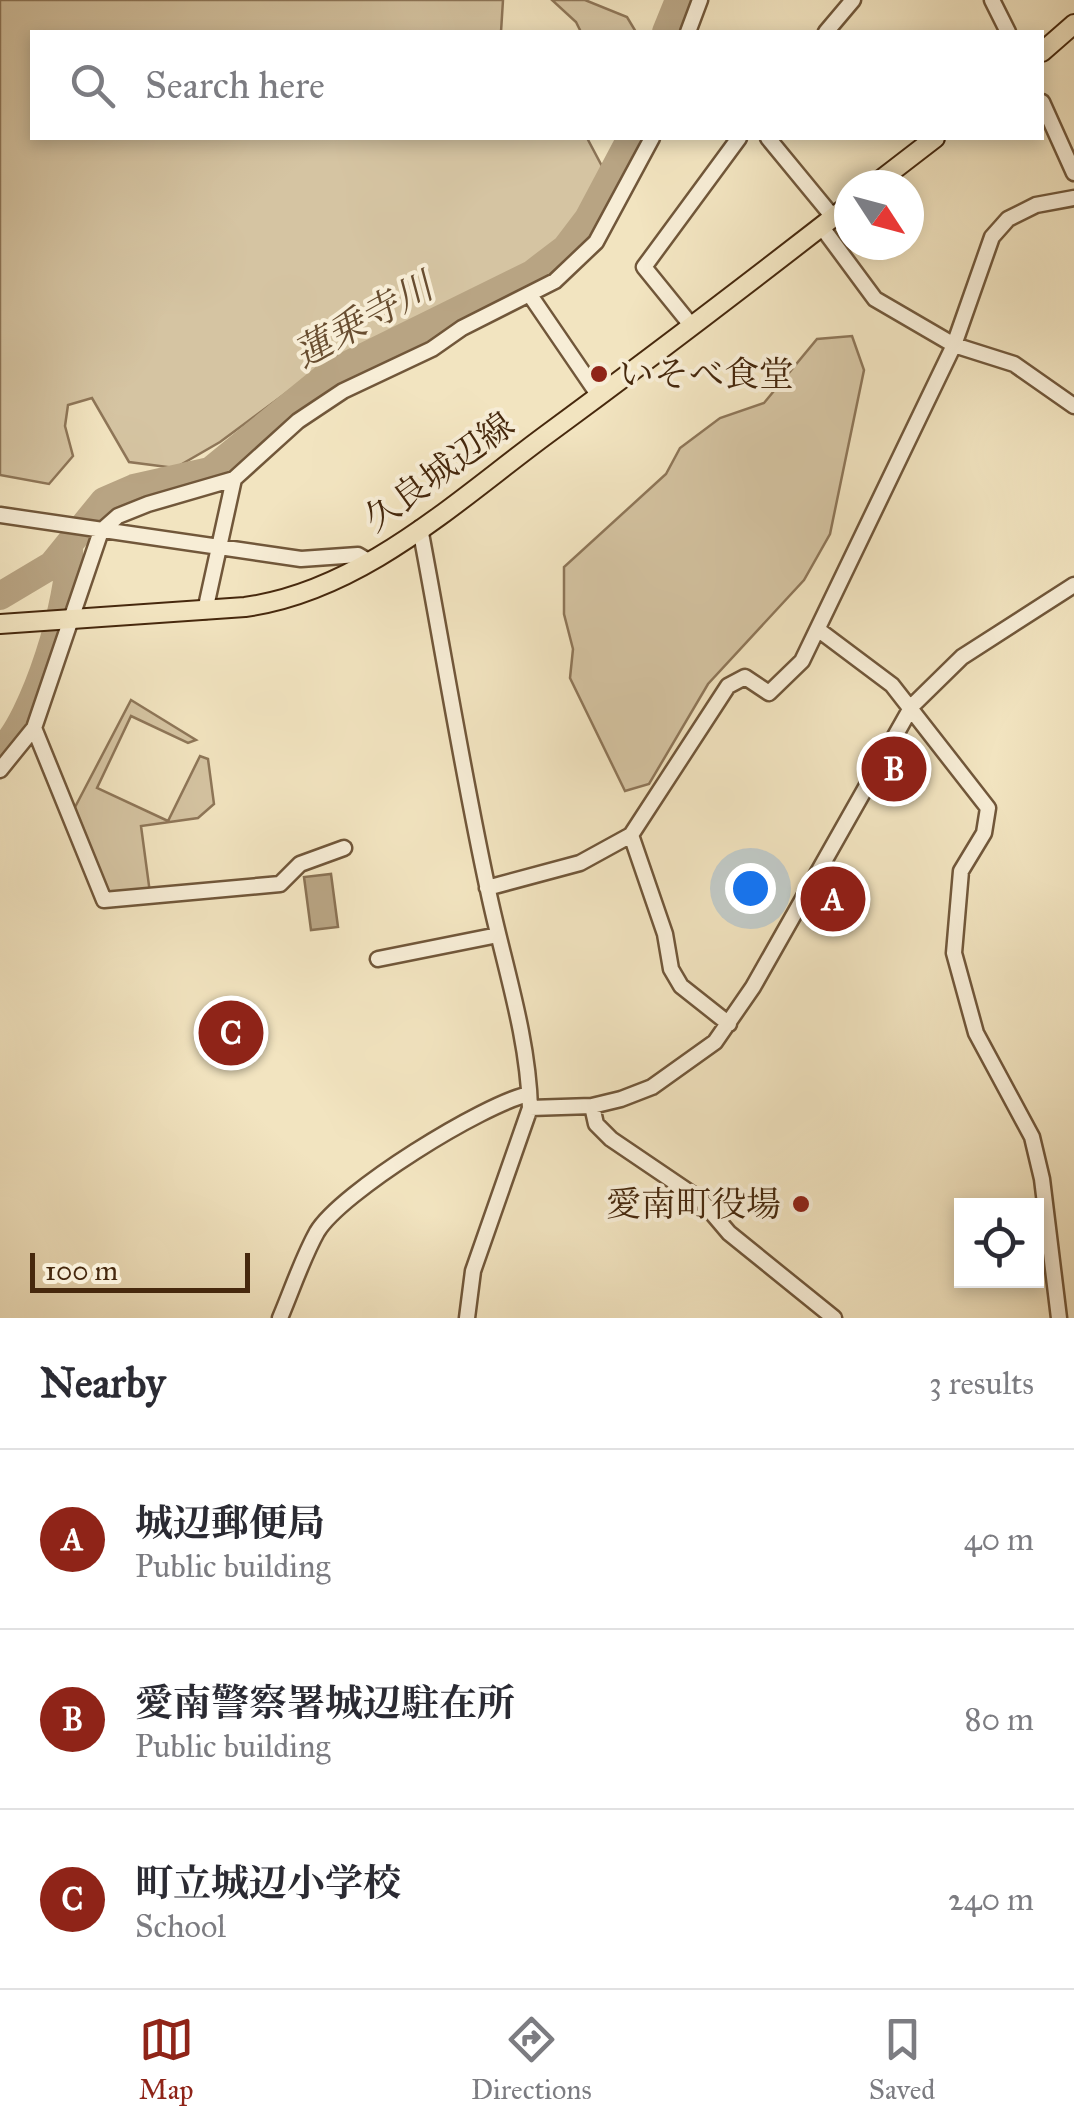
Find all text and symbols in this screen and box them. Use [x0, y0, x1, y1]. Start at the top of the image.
search box [30, 30, 1044, 140]
icon: search [65, 58, 120, 113]
text: Search here [145, 62, 325, 108]
north arrow [834, 170, 924, 260]
water label: 蓮乗寺川 [285, 261, 444, 377]
place label: いそべ食堂 [619, 353, 794, 396]
marker: いそべ食堂 [588, 363, 610, 385]
street label: 久良城辺線 [356, 403, 522, 541]
pin: B [862, 732, 926, 806]
pin: A [800, 862, 866, 936]
your location [725, 863, 776, 914]
pin: C [198, 996, 264, 1070]
place label: 愛南町役場 [606, 1183, 781, 1226]
marker: 愛南町役場 [790, 1193, 812, 1215]
map controls [954, 1198, 1044, 1288]
button: locate [954, 1198, 1044, 1288]
scale bar [30, 1248, 250, 1292]
text: 100 m [45, 1253, 118, 1288]
text: Nearby [40, 1357, 165, 1409]
text: 3 results [929, 1364, 1034, 1403]
text: 城辺郵便局 [135, 1500, 325, 1546]
text: A [62, 1520, 83, 1559]
text: 40 m [964, 1520, 1034, 1559]
text: Public building [135, 1547, 330, 1586]
text: 愛南警察署城辺駐在所 [135, 1680, 515, 1726]
text: B [62, 1700, 83, 1739]
text: 80 m [965, 1700, 1034, 1739]
text: Public building [135, 1727, 330, 1766]
text: 町立城辺小学校 [135, 1860, 401, 1906]
text: C [62, 1880, 83, 1919]
text: 240 m [948, 1880, 1034, 1919]
text: School [135, 1907, 226, 1946]
tab: Map [139, 2012, 194, 2107]
tab: Directions [471, 2012, 592, 2107]
tab: Saved [869, 2012, 935, 2107]

